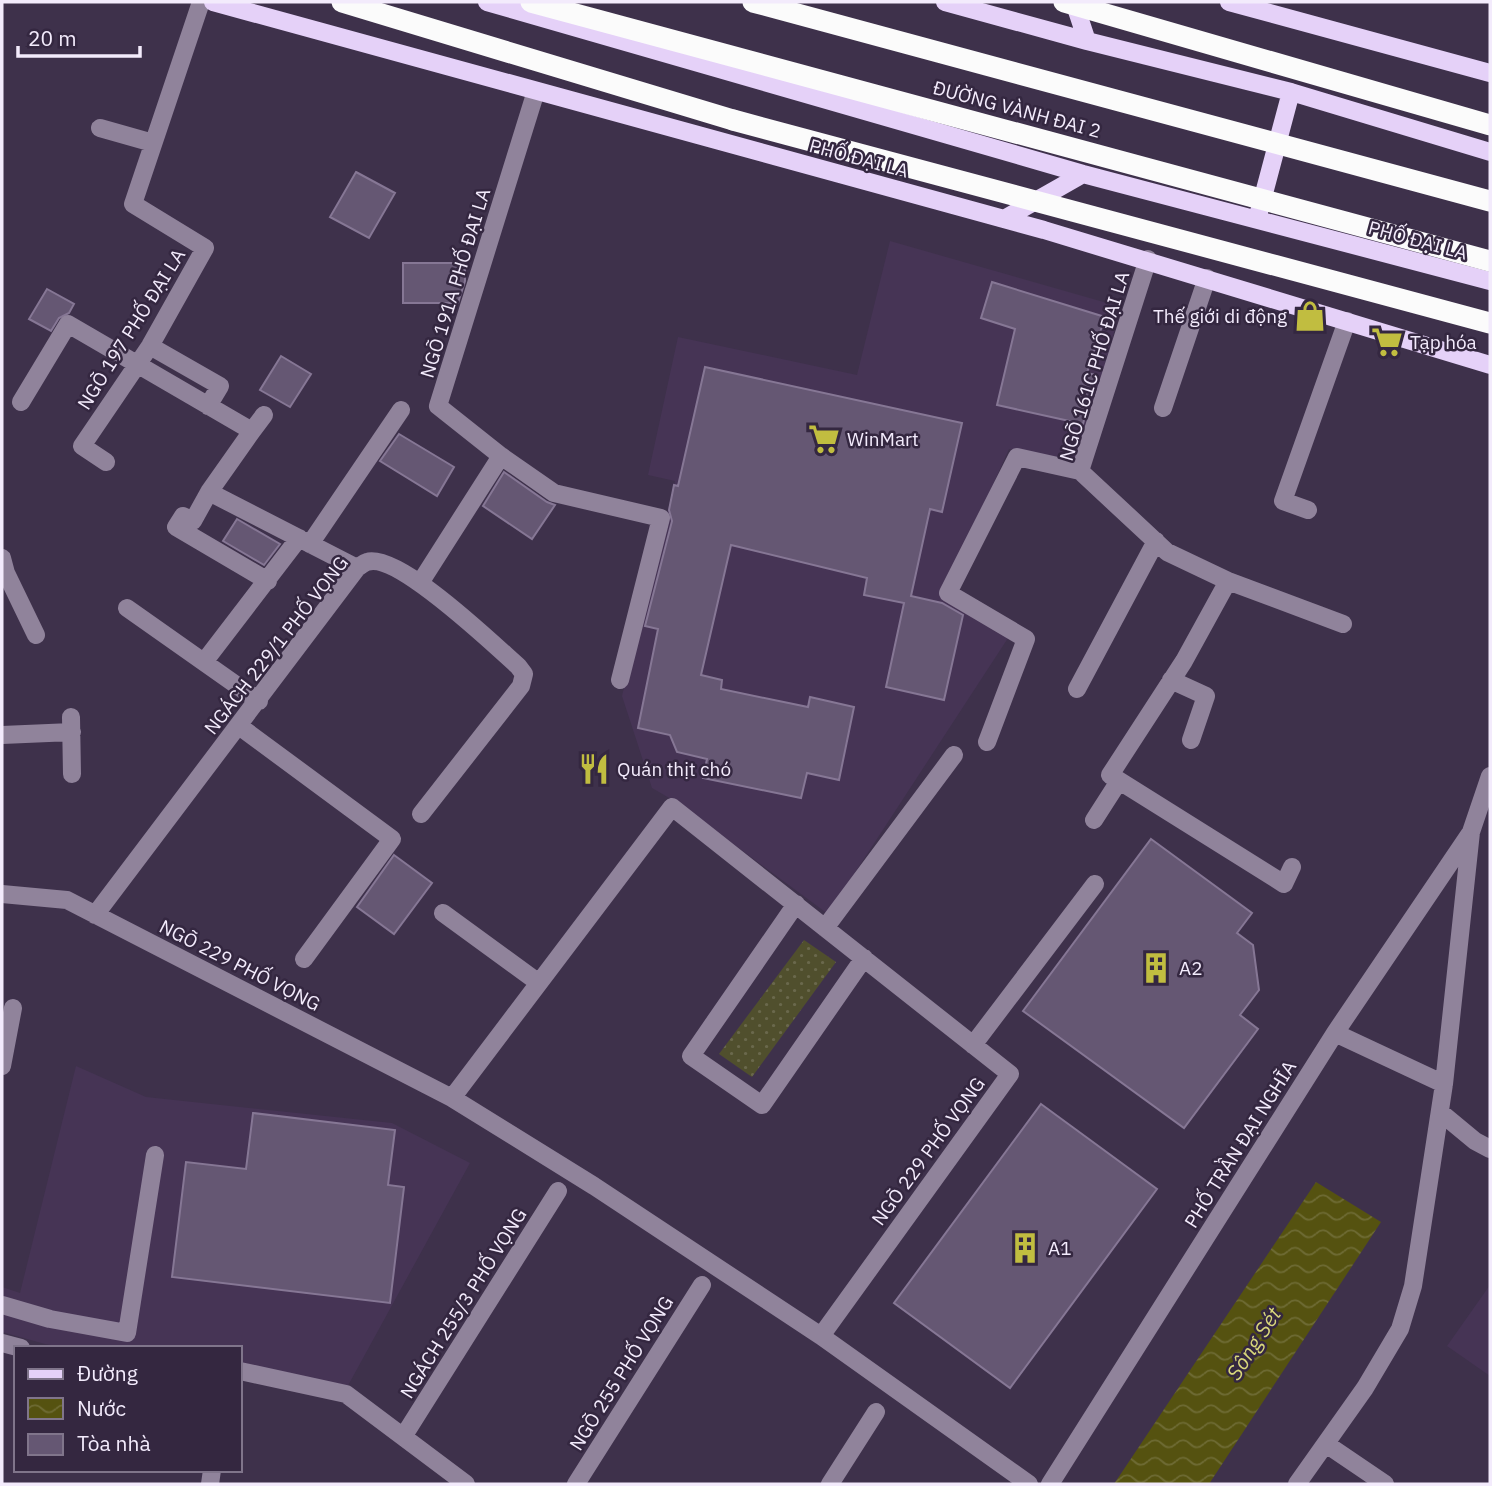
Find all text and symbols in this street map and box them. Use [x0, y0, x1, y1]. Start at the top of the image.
scale bar [18, 14, 140, 58]
text: 20 m [28, 24, 77, 52]
street label: ĐƯỜNG VÀNH ĐAI 2 [930, 75, 1104, 143]
street label: PHỐ ĐẠI LA [807, 131, 912, 183]
street label: NGÕ 191A PHỐ ĐẠI LA [413, 185, 495, 381]
street label: PHỐ ĐẠI LA [1366, 213, 1471, 265]
street label: NGÕ 197 PHỐ ĐẠI LA [70, 243, 190, 414]
street label: NGÕ 161C PHỐ ĐẠI LA [1052, 268, 1134, 464]
shop icon: Thế giới di động [1293, 299, 1327, 333]
place label: Thế giới di động [1153, 304, 1287, 328]
supermarket icon: Tạp hóa [1370, 325, 1404, 359]
place label: Tạp hóa [1410, 330, 1477, 354]
supermarket icon: WinMart [807, 422, 841, 456]
place label: WinMart [847, 427, 919, 451]
street label: NGÁCH 229/1 PHỐ VỌNG [197, 550, 353, 739]
restaurant icon: Quán thịt chó [577, 752, 611, 786]
place label: Quán thịt chó [617, 757, 731, 781]
street label: NGÕ 229 PHỐ VỌNG [155, 912, 325, 1016]
building icon: A2 [1139, 951, 1173, 985]
place label: A2 [1179, 956, 1203, 980]
street label: PHỐ TRẦN ĐẠI NGHĨA [1177, 1055, 1301, 1232]
street label: NGÕ 229 PHỐ VỌNG [864, 1071, 990, 1230]
street label: NGÁCH 255/3 PHỐ VỌNG [393, 1202, 531, 1403]
building icon: A1 [1008, 1231, 1042, 1265]
place label: A1 [1048, 1236, 1072, 1260]
street label: NGÕ 255 PHỐ VỌNG [562, 1290, 678, 1455]
water label: Sông Sét [1219, 1301, 1288, 1385]
legend [14, 1346, 242, 1472]
text: Đường [77, 1359, 138, 1387]
text: Nước [77, 1394, 126, 1422]
text: Tòa nhà [77, 1429, 151, 1457]

